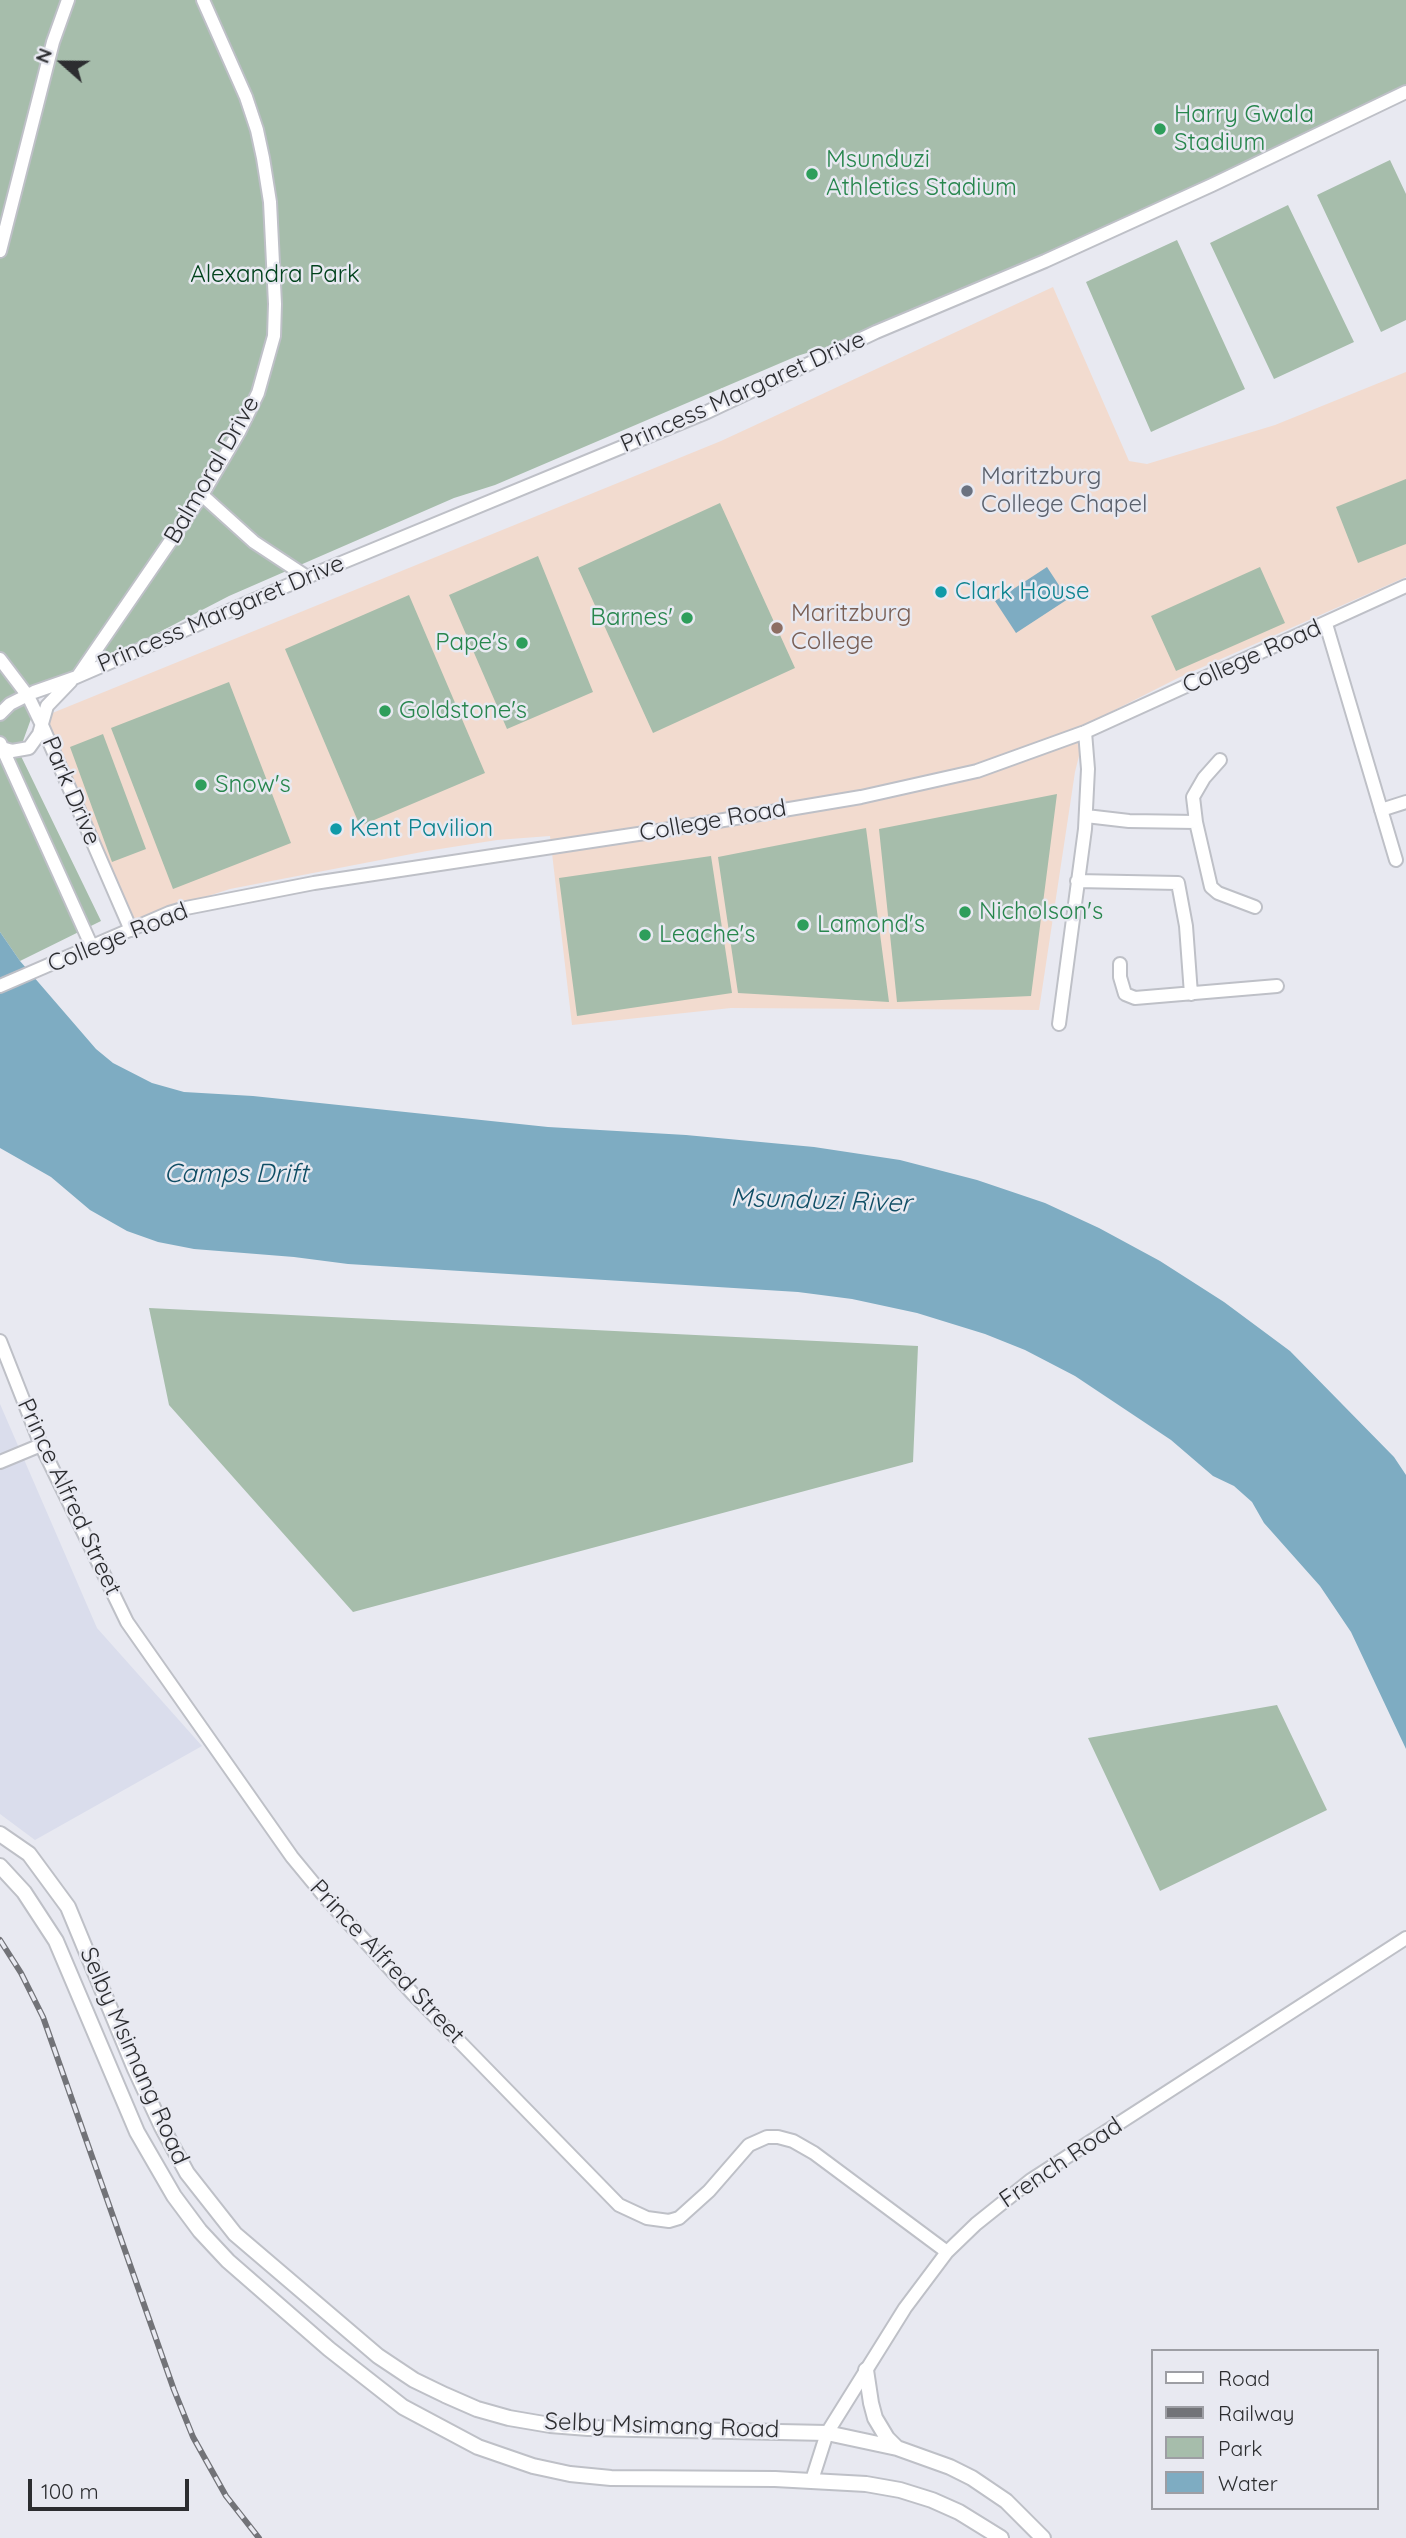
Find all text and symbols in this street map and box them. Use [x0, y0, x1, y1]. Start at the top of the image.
north arrow [28, 28, 98, 98]
text: N [30, 45, 57, 66]
place label: Harry Gwala Stadium [1174, 101, 1314, 157]
marker: Harry Gwala Stadium [1152, 121, 1168, 137]
place label: Msunduzi Athletics Stadium [826, 146, 1017, 202]
marker: Msunduzi Athletics Stadium [804, 166, 820, 182]
park label: Alexandra Park [190, 261, 360, 289]
street label: Princess Margaret Drive [616, 325, 870, 459]
street label: Balmoral Drive [158, 391, 266, 549]
place label: Maritzburg College Chapel [981, 463, 1147, 519]
marker: Maritzburg College Chapel [959, 483, 975, 499]
street label: Princess Margaret Drive [93, 549, 349, 679]
place label: Clark House [955, 578, 1090, 606]
marker: Clark House [933, 584, 949, 600]
place label: Maritzburg College [791, 600, 911, 656]
place label: Barnes' [590, 604, 673, 632]
marker: Barnes' [679, 610, 695, 626]
street label: College Road [1178, 614, 1326, 700]
marker: Maritzburg College [769, 620, 785, 636]
place label: Pape's [435, 629, 508, 657]
marker: Pape's [514, 635, 530, 651]
place label: Goldstone's [399, 697, 527, 725]
marker: Goldstone's [377, 703, 393, 719]
street label: Park Drive [35, 732, 107, 850]
place label: Snow's [215, 771, 291, 799]
marker: Snow's [193, 777, 209, 793]
street label: College Road [637, 794, 789, 848]
place label: Kent Pavilion [350, 815, 493, 843]
marker: Kent Pavilion [328, 821, 344, 837]
street label: College Road [44, 897, 192, 979]
place label: Nicholson's [979, 898, 1103, 926]
marker: Nicholson's [957, 904, 973, 920]
place label: Lamond's [817, 911, 925, 939]
marker: Lamond's [795, 917, 811, 933]
place label: Leache's [659, 921, 755, 949]
marker: Leache's [637, 927, 653, 943]
water label: Camps Drift [164, 1158, 308, 1190]
water label: Msunduzi River [730, 1182, 912, 1220]
street label: Prince Alfred Street [11, 1394, 127, 1600]
street label: Prince Alfred Street [304, 1874, 470, 2050]
street label: Selby Msimang Road [73, 1943, 195, 2169]
street label: French Road [994, 2111, 1128, 2215]
legend [1150, 2349, 1378, 2510]
text: Road [1218, 2365, 1270, 2391]
text: Railway [1218, 2400, 1294, 2426]
street label: Selby Msimang Road [544, 2408, 780, 2444]
text: Park [1218, 2435, 1262, 2461]
scale bar [32, 2464, 192, 2508]
text: Water [1218, 2470, 1278, 2496]
text: 100 m [41, 2478, 99, 2504]

